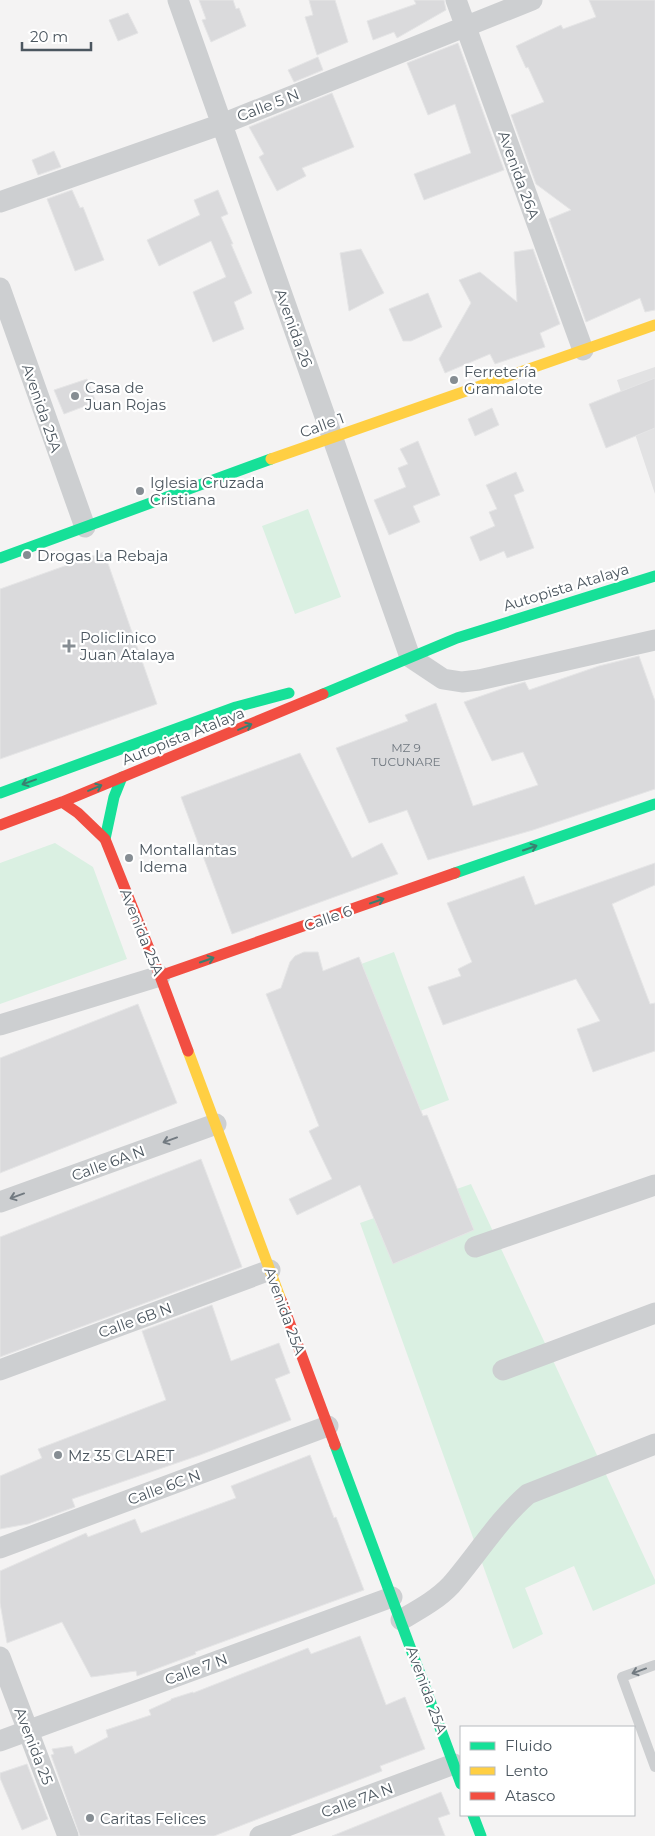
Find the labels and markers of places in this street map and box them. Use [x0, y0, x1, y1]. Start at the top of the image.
place label: Ferretería Gramalote [464, 362, 543, 398]
marker: Ferretería Gramalote [448, 374, 460, 386]
place label: Casa de Juan Rojas [84, 378, 166, 414]
marker: Casa de Juan Rojas [69, 390, 81, 402]
place label: Iglesia Cruzada Cristiana [150, 473, 264, 509]
marker: Iglesia Cruzada Cristiana [134, 485, 146, 497]
place label: Drogas La Rebaja [37, 546, 168, 565]
marker: Drogas La Rebaja [21, 549, 33, 561]
place label: Policlinico Juan Atalaya [79, 628, 175, 664]
marker: Policlinico Juan Atalaya [62, 639, 76, 653]
place label: Montallantas Idema [139, 840, 237, 876]
marker: Montallantas Idema [123, 852, 135, 864]
place label: Mz 35 CLARET [68, 1446, 175, 1465]
marker: Mz 35 CLARET [52, 1449, 64, 1461]
place label: Caritas Felices [100, 1809, 206, 1828]
marker: Caritas Felices [84, 1812, 96, 1824]

